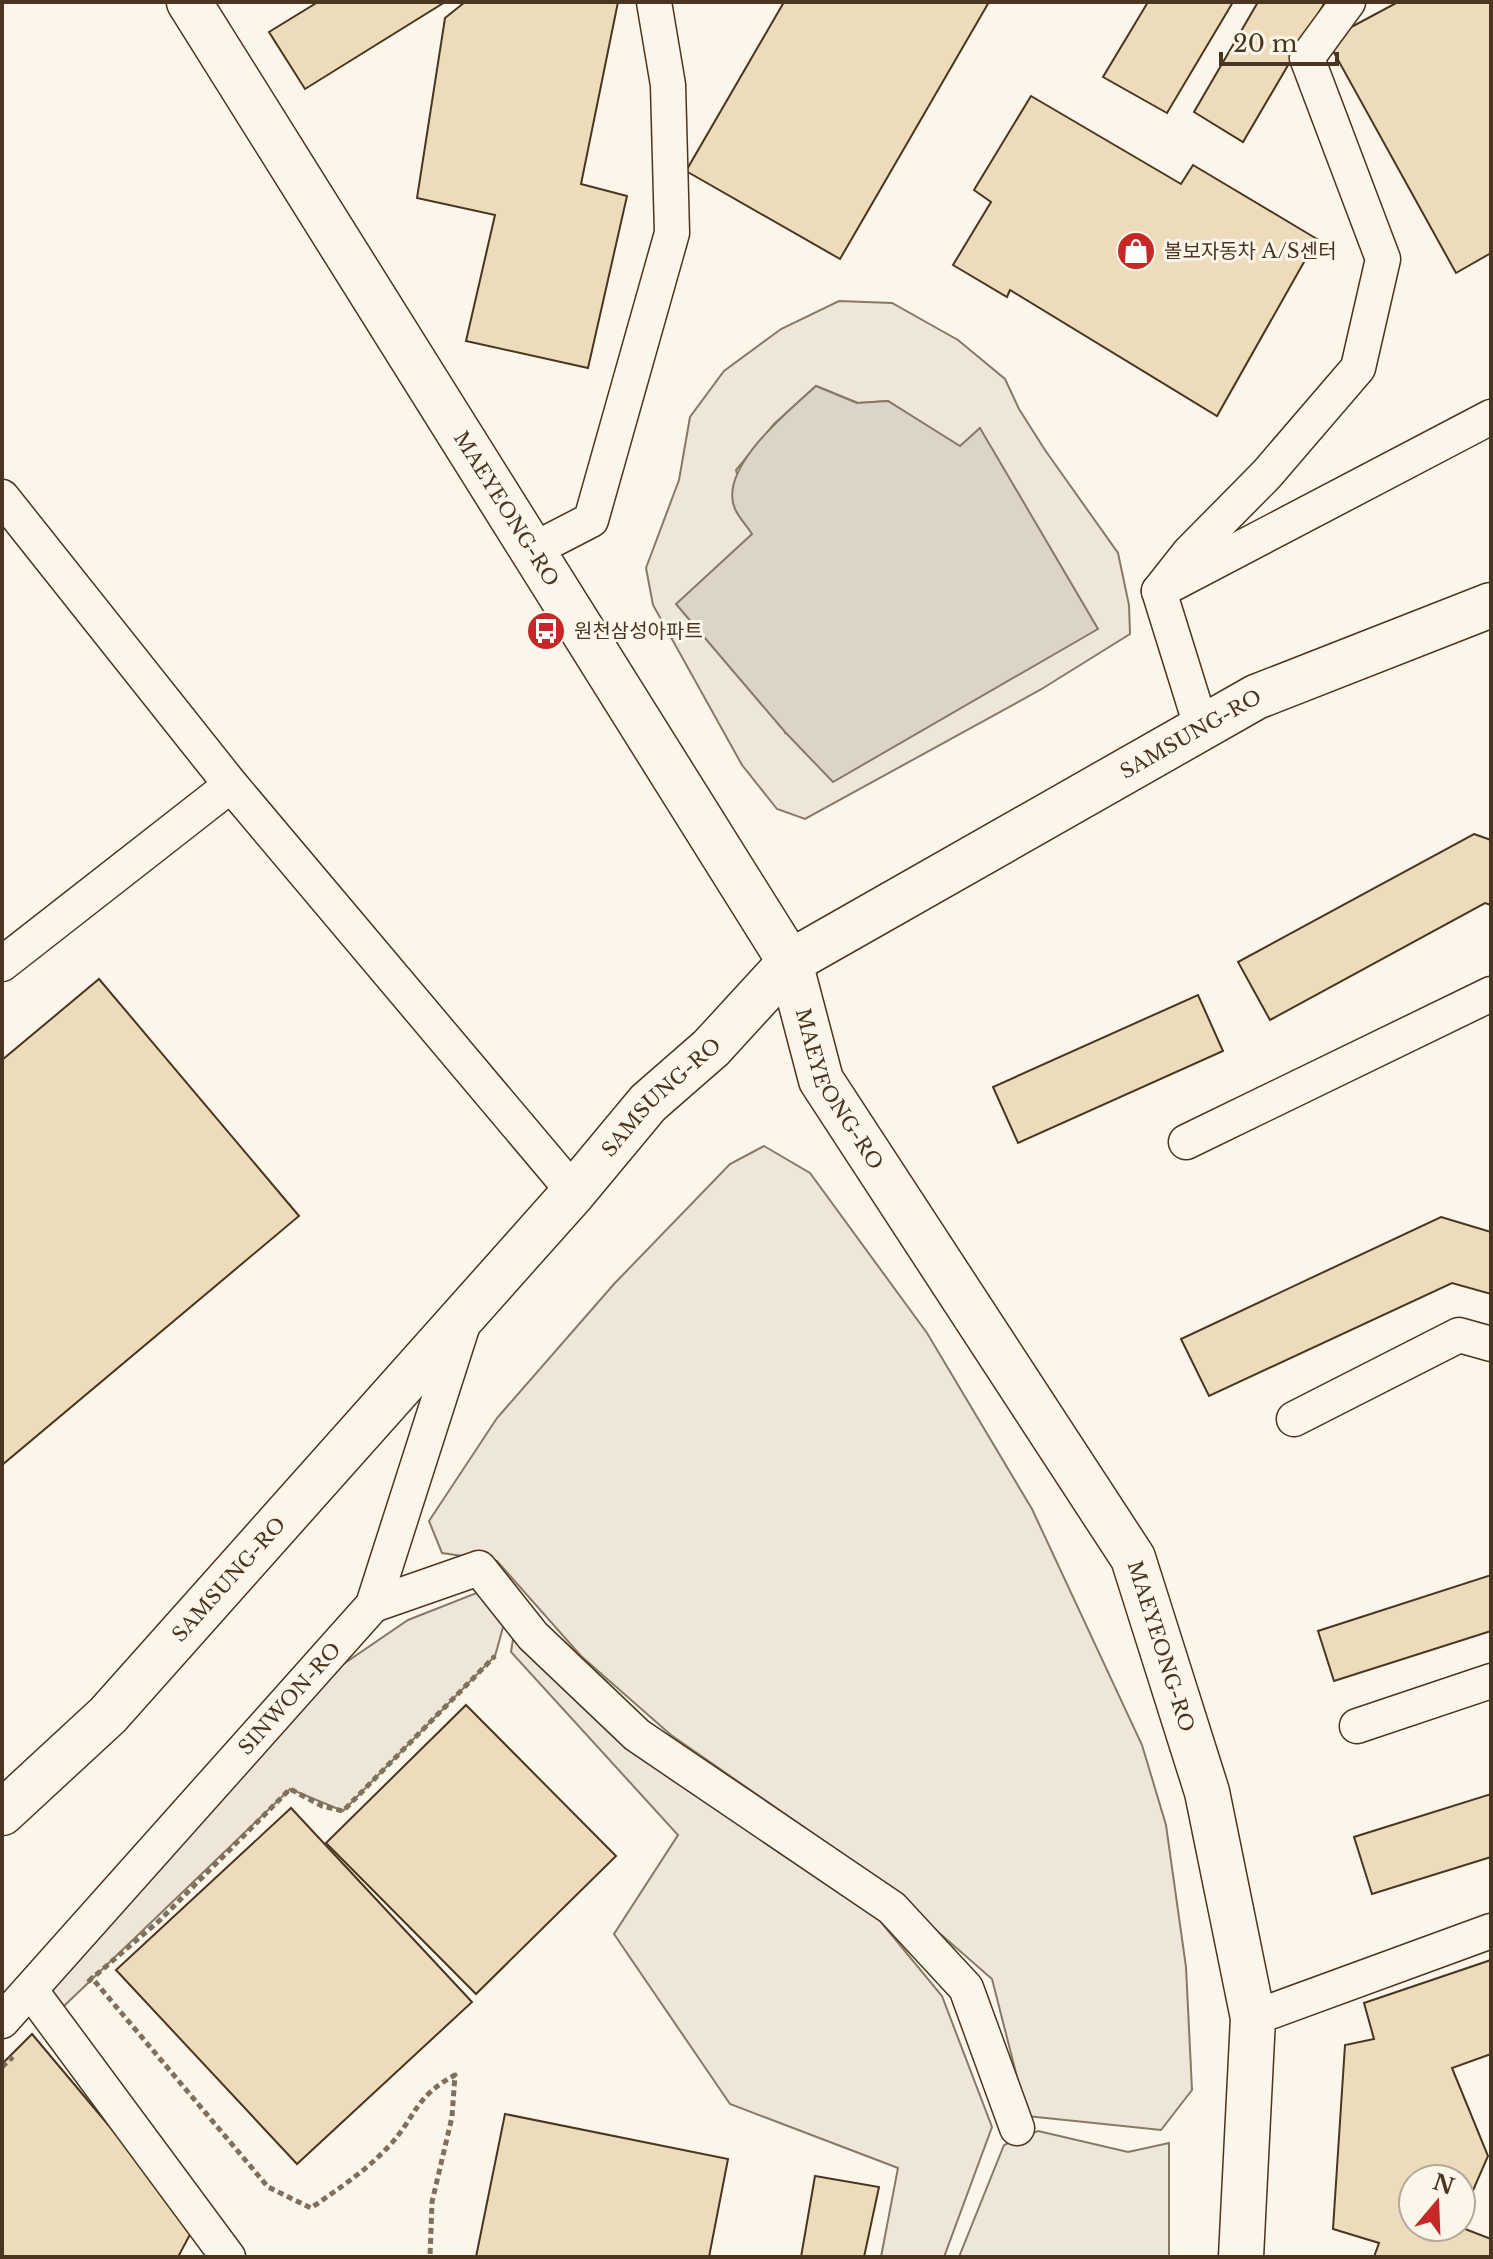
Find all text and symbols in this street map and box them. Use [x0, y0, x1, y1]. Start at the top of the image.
scale bar [1221, 16, 1337, 66]
text: 20 m [1233, 29, 1298, 58]
shop icon: 볼보자동차 A/S센터 [1115, 230, 1157, 272]
place label: 볼보자동차 A/S센터 [1164, 239, 1337, 263]
street label: MAEYEONG-RO [449, 427, 564, 591]
bus stop icon: 원천삼성아파트 [525, 610, 567, 652]
place label: 원천삼성아파트 [574, 619, 703, 643]
street label: SAMSUNG-RO [1116, 684, 1266, 784]
street label: MAEYEONG-RO [791, 1006, 888, 1174]
street label: SAMSUNG-RO [597, 1033, 726, 1161]
street label: SAMSUNG-RO [167, 1512, 291, 1647]
street label: MAEYEONG-RO [1123, 1558, 1199, 1735]
street label: SINWON-RO [233, 1638, 346, 1760]
north arrow [1397, 2163, 1477, 2243]
text: N [1429, 2168, 1458, 2201]

